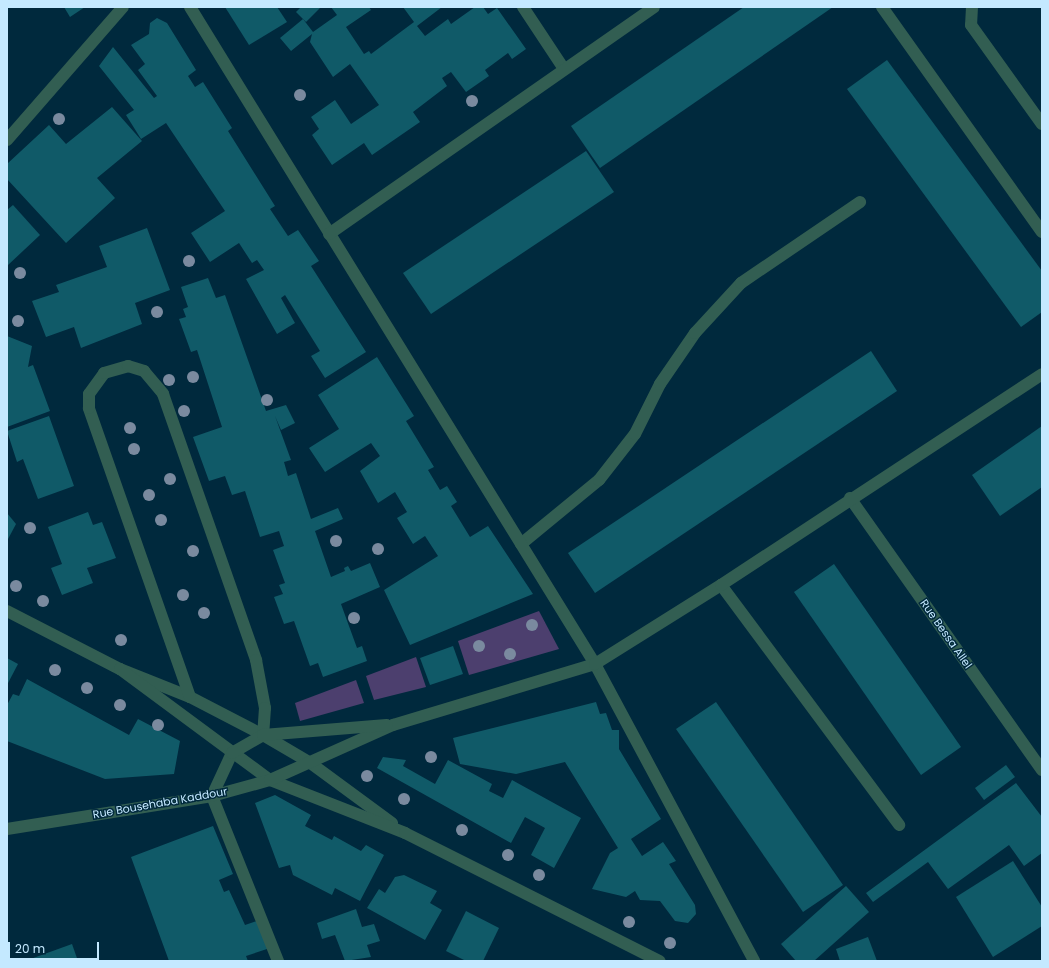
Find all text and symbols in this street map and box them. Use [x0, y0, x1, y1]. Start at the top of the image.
street label: Rue Bessa Allel [917, 597, 975, 671]
street label: Rue Bousehaba Kaddour [92, 785, 228, 821]
scale bar [10, 934, 101, 960]
text: 20 m [15, 940, 45, 957]

